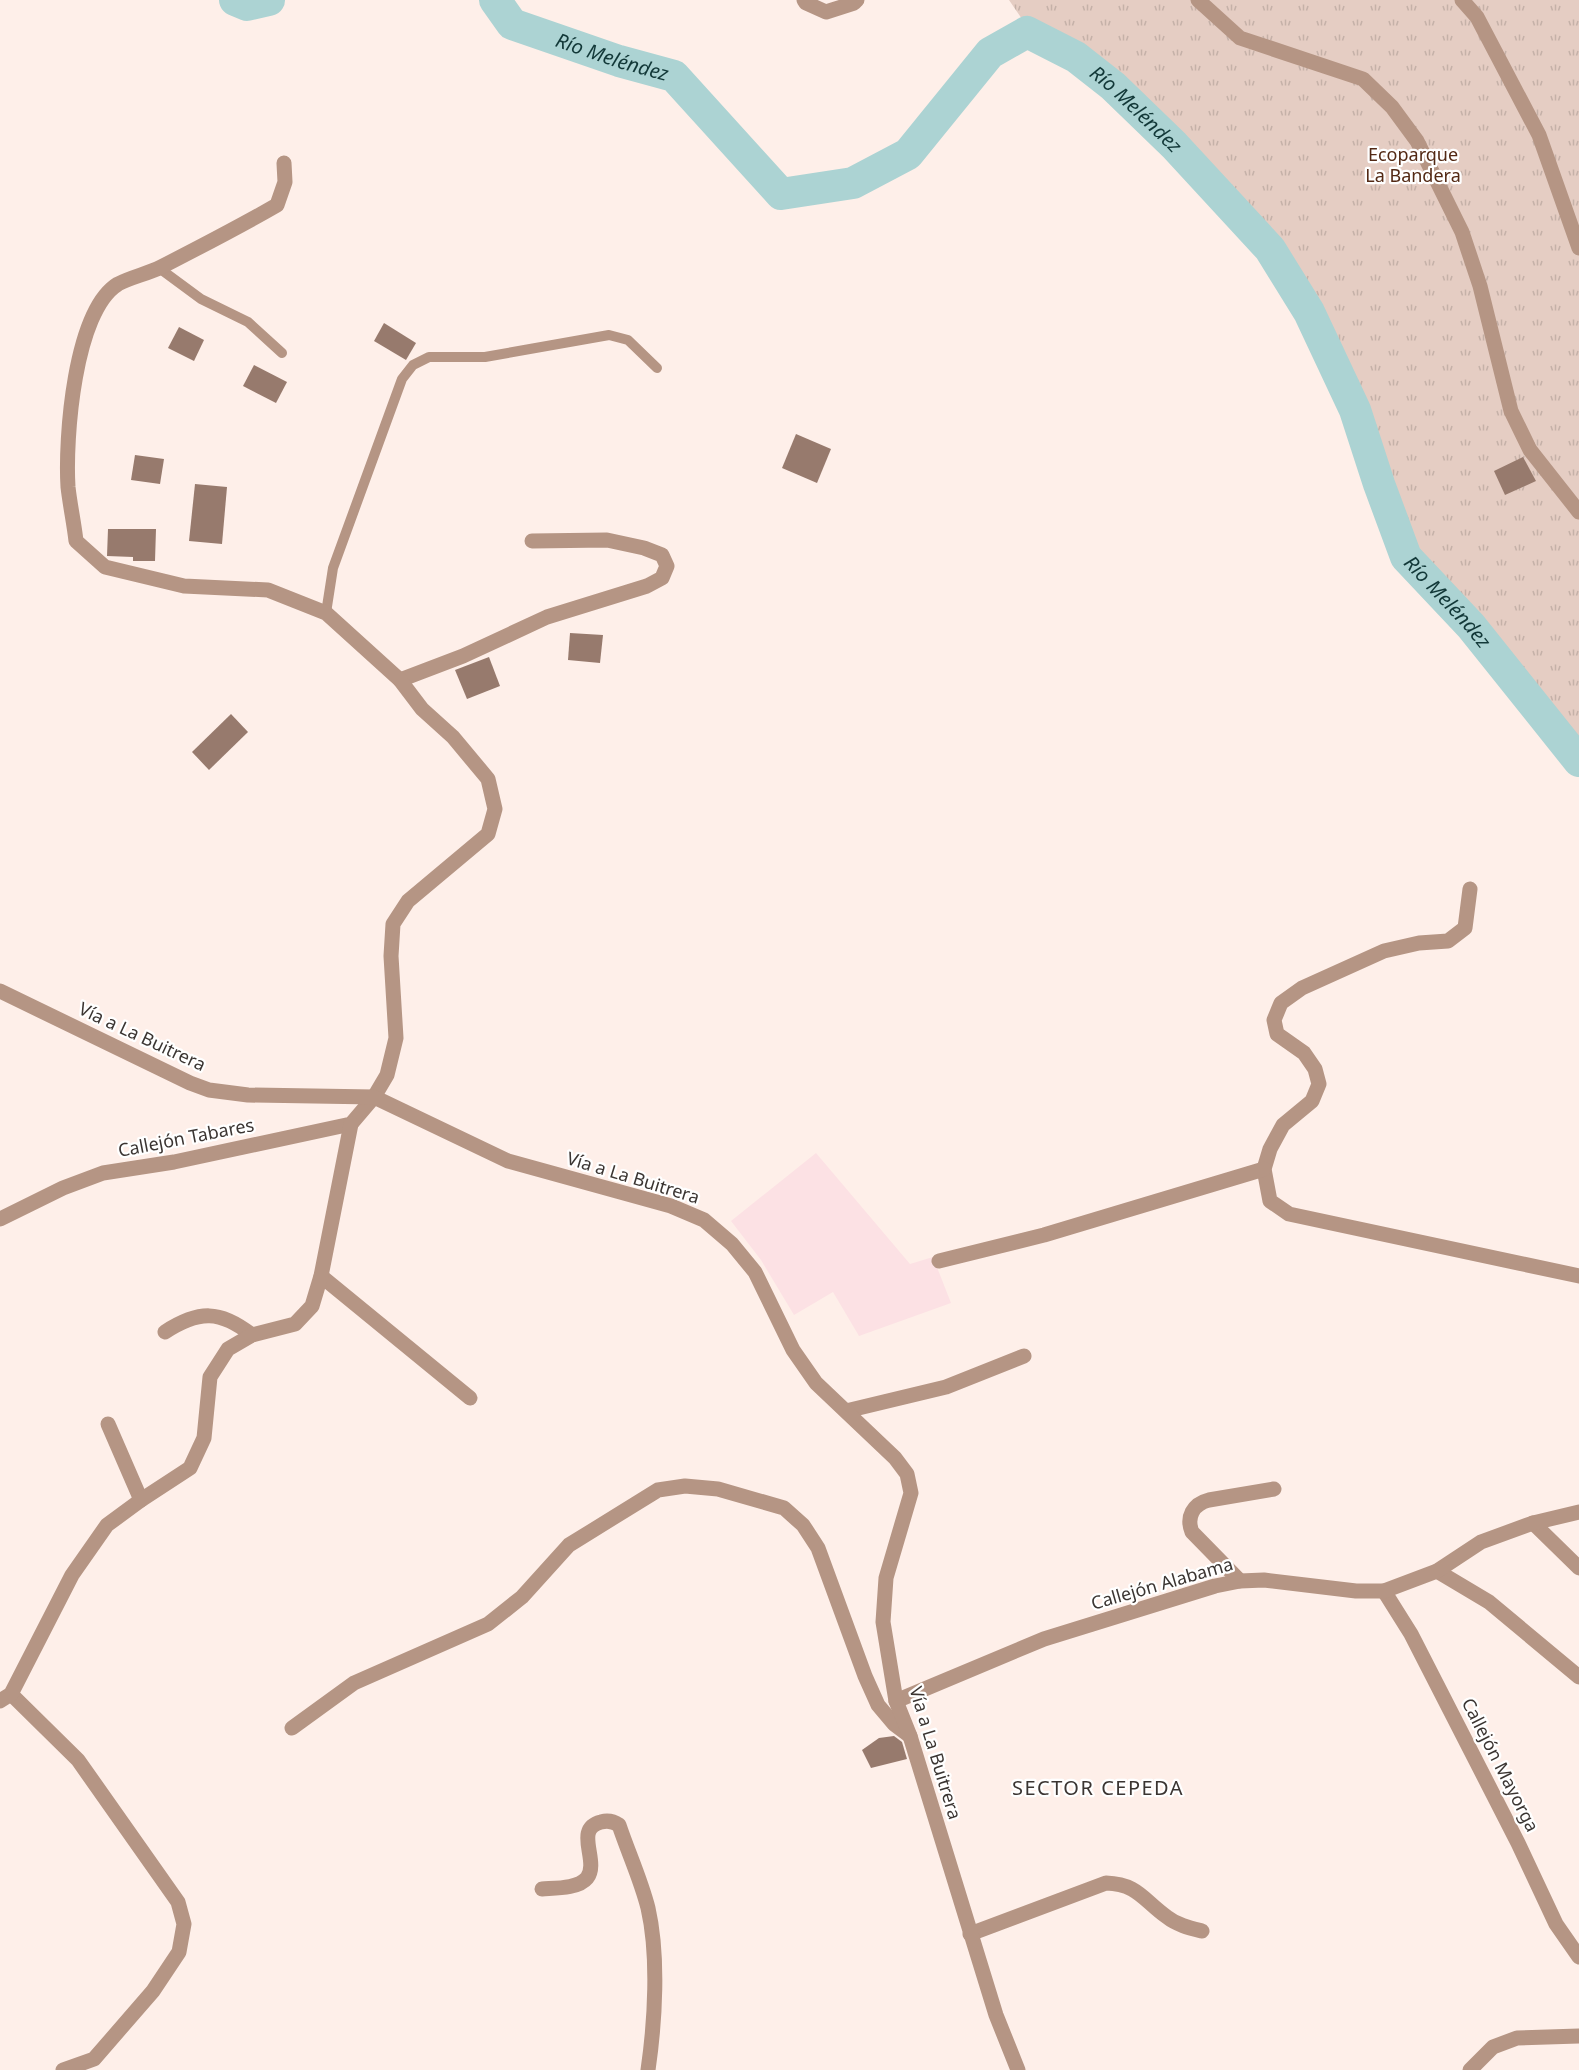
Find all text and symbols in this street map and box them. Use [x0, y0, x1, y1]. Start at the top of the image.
water label: Río Meléndez [552, 26, 672, 87]
water label: Río Meléndez [1084, 59, 1188, 158]
park label: Ecoparque La Bandera [1365, 142, 1461, 187]
water label: Río Meléndez [1398, 549, 1497, 653]
street label: Vía a La Buitrera [75, 996, 210, 1076]
street label: Callejón Tabares [116, 1112, 256, 1162]
street label: Vía a La Buitrera [564, 1145, 703, 1209]
street label: Callejón Alabama [1088, 1551, 1235, 1615]
street label: Vía a La Buitrera [904, 1683, 968, 1822]
street label: Callejón Mayorga [1457, 1694, 1545, 1836]
district label: SECTOR CEPEDA [1012, 1774, 1184, 1801]

